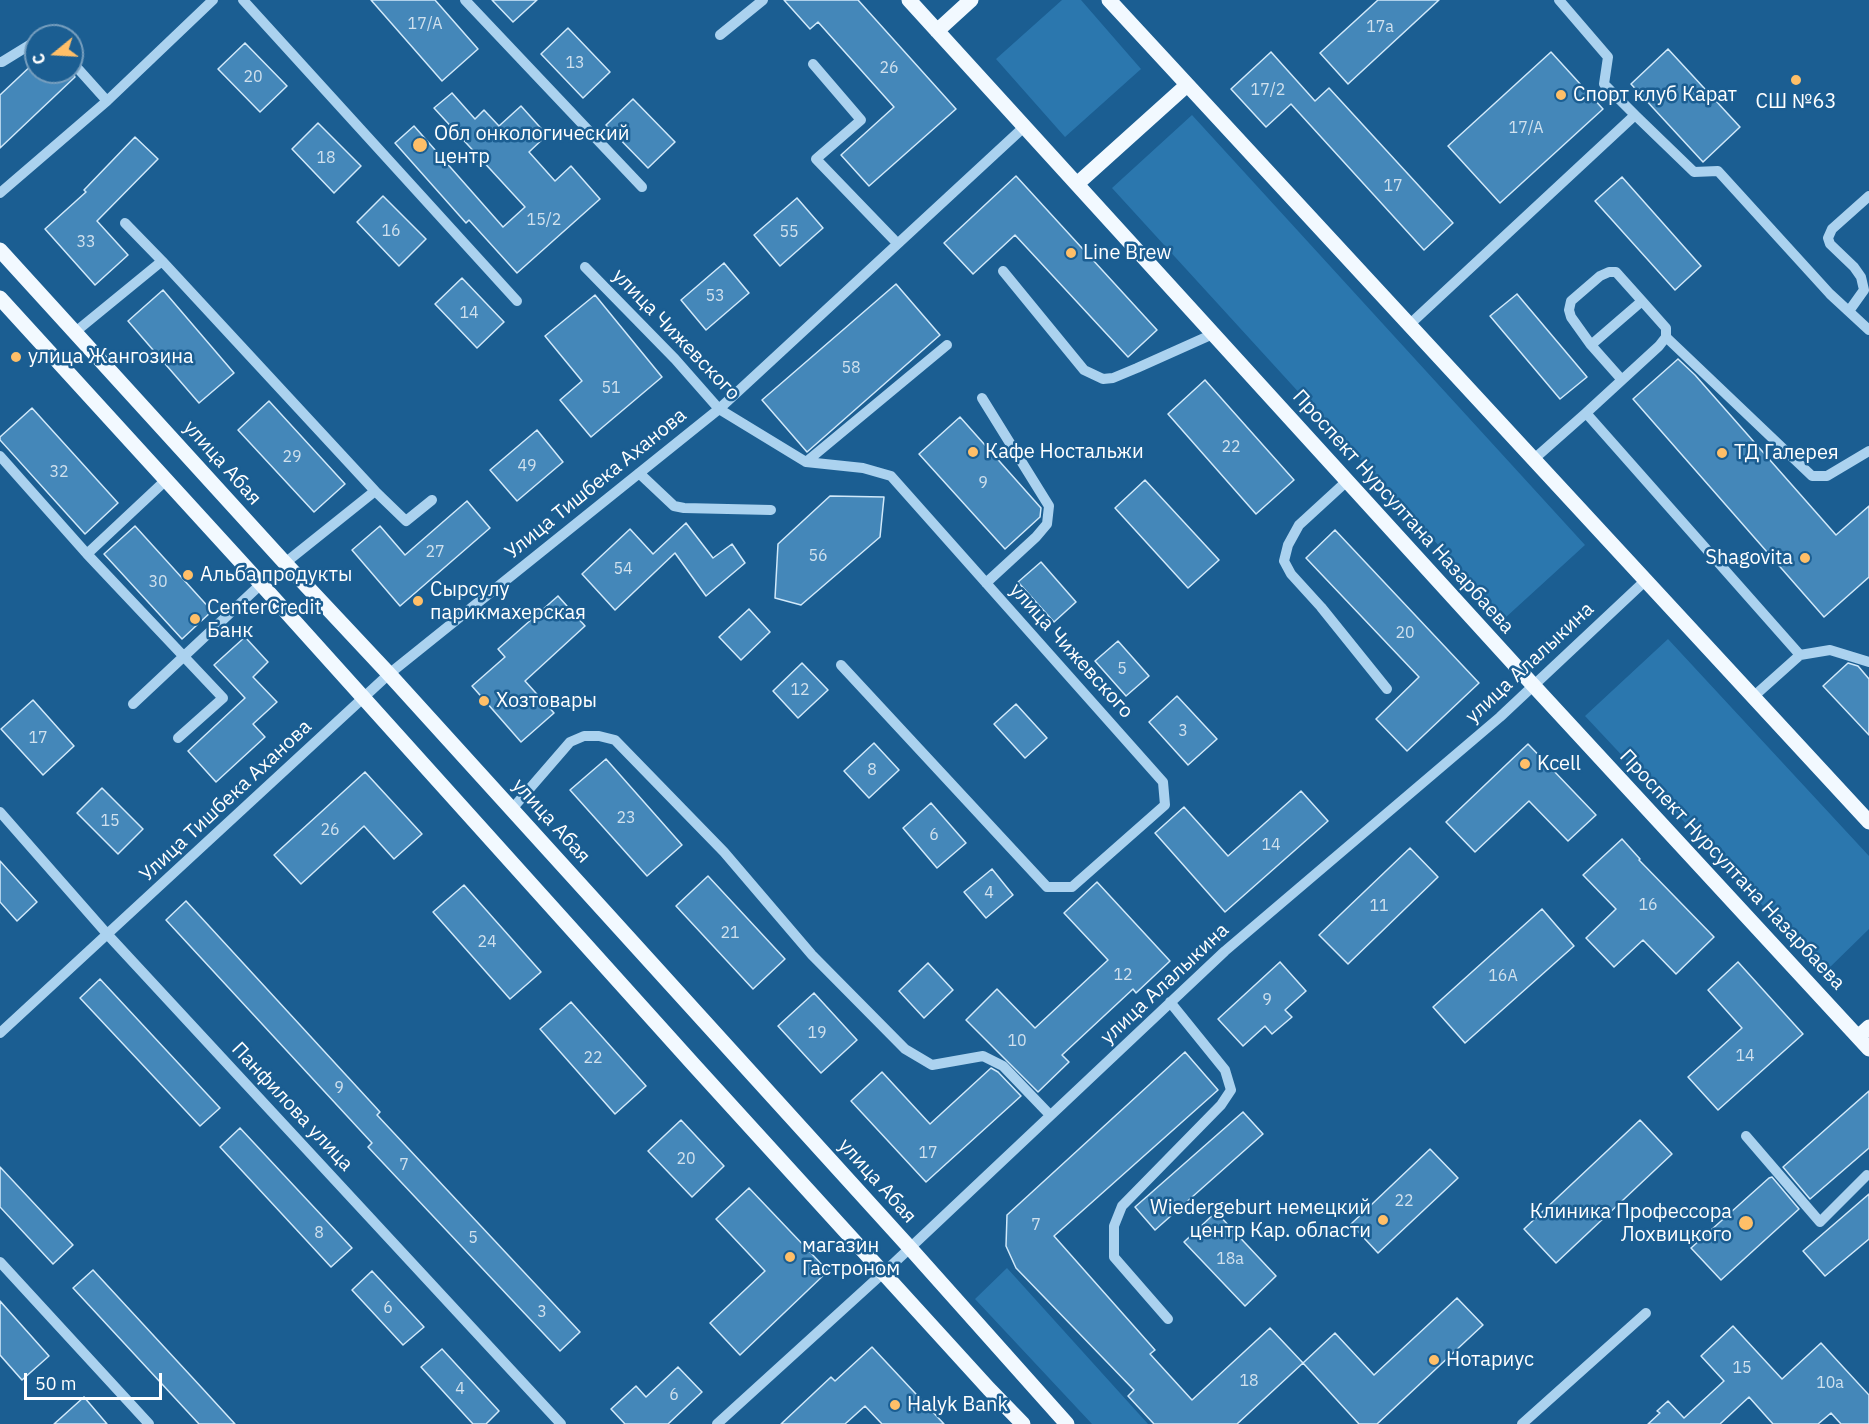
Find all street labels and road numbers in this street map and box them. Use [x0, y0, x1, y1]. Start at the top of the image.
street label: улица Чижевского [607, 264, 745, 406]
street label: Проспект Нурсултана Назарбаева [1287, 385, 1519, 639]
street label: Улица Тишбека Аханова [501, 403, 691, 565]
street label: улица Абая [178, 416, 266, 510]
street label: улица Чижевского [1004, 579, 1138, 723]
street label: улица Алалыкина [1461, 597, 1599, 729]
street label: Улица Тишбека Аханова [135, 715, 317, 887]
street label: Проспект Нурсултана Назарбаева [1614, 745, 1850, 995]
street label: улица Абая [507, 774, 595, 868]
street label: улица Алалыкина [1096, 918, 1234, 1050]
street label: Панфилова улица [226, 1038, 358, 1176]
street label: улица Абая [833, 1134, 921, 1228]

